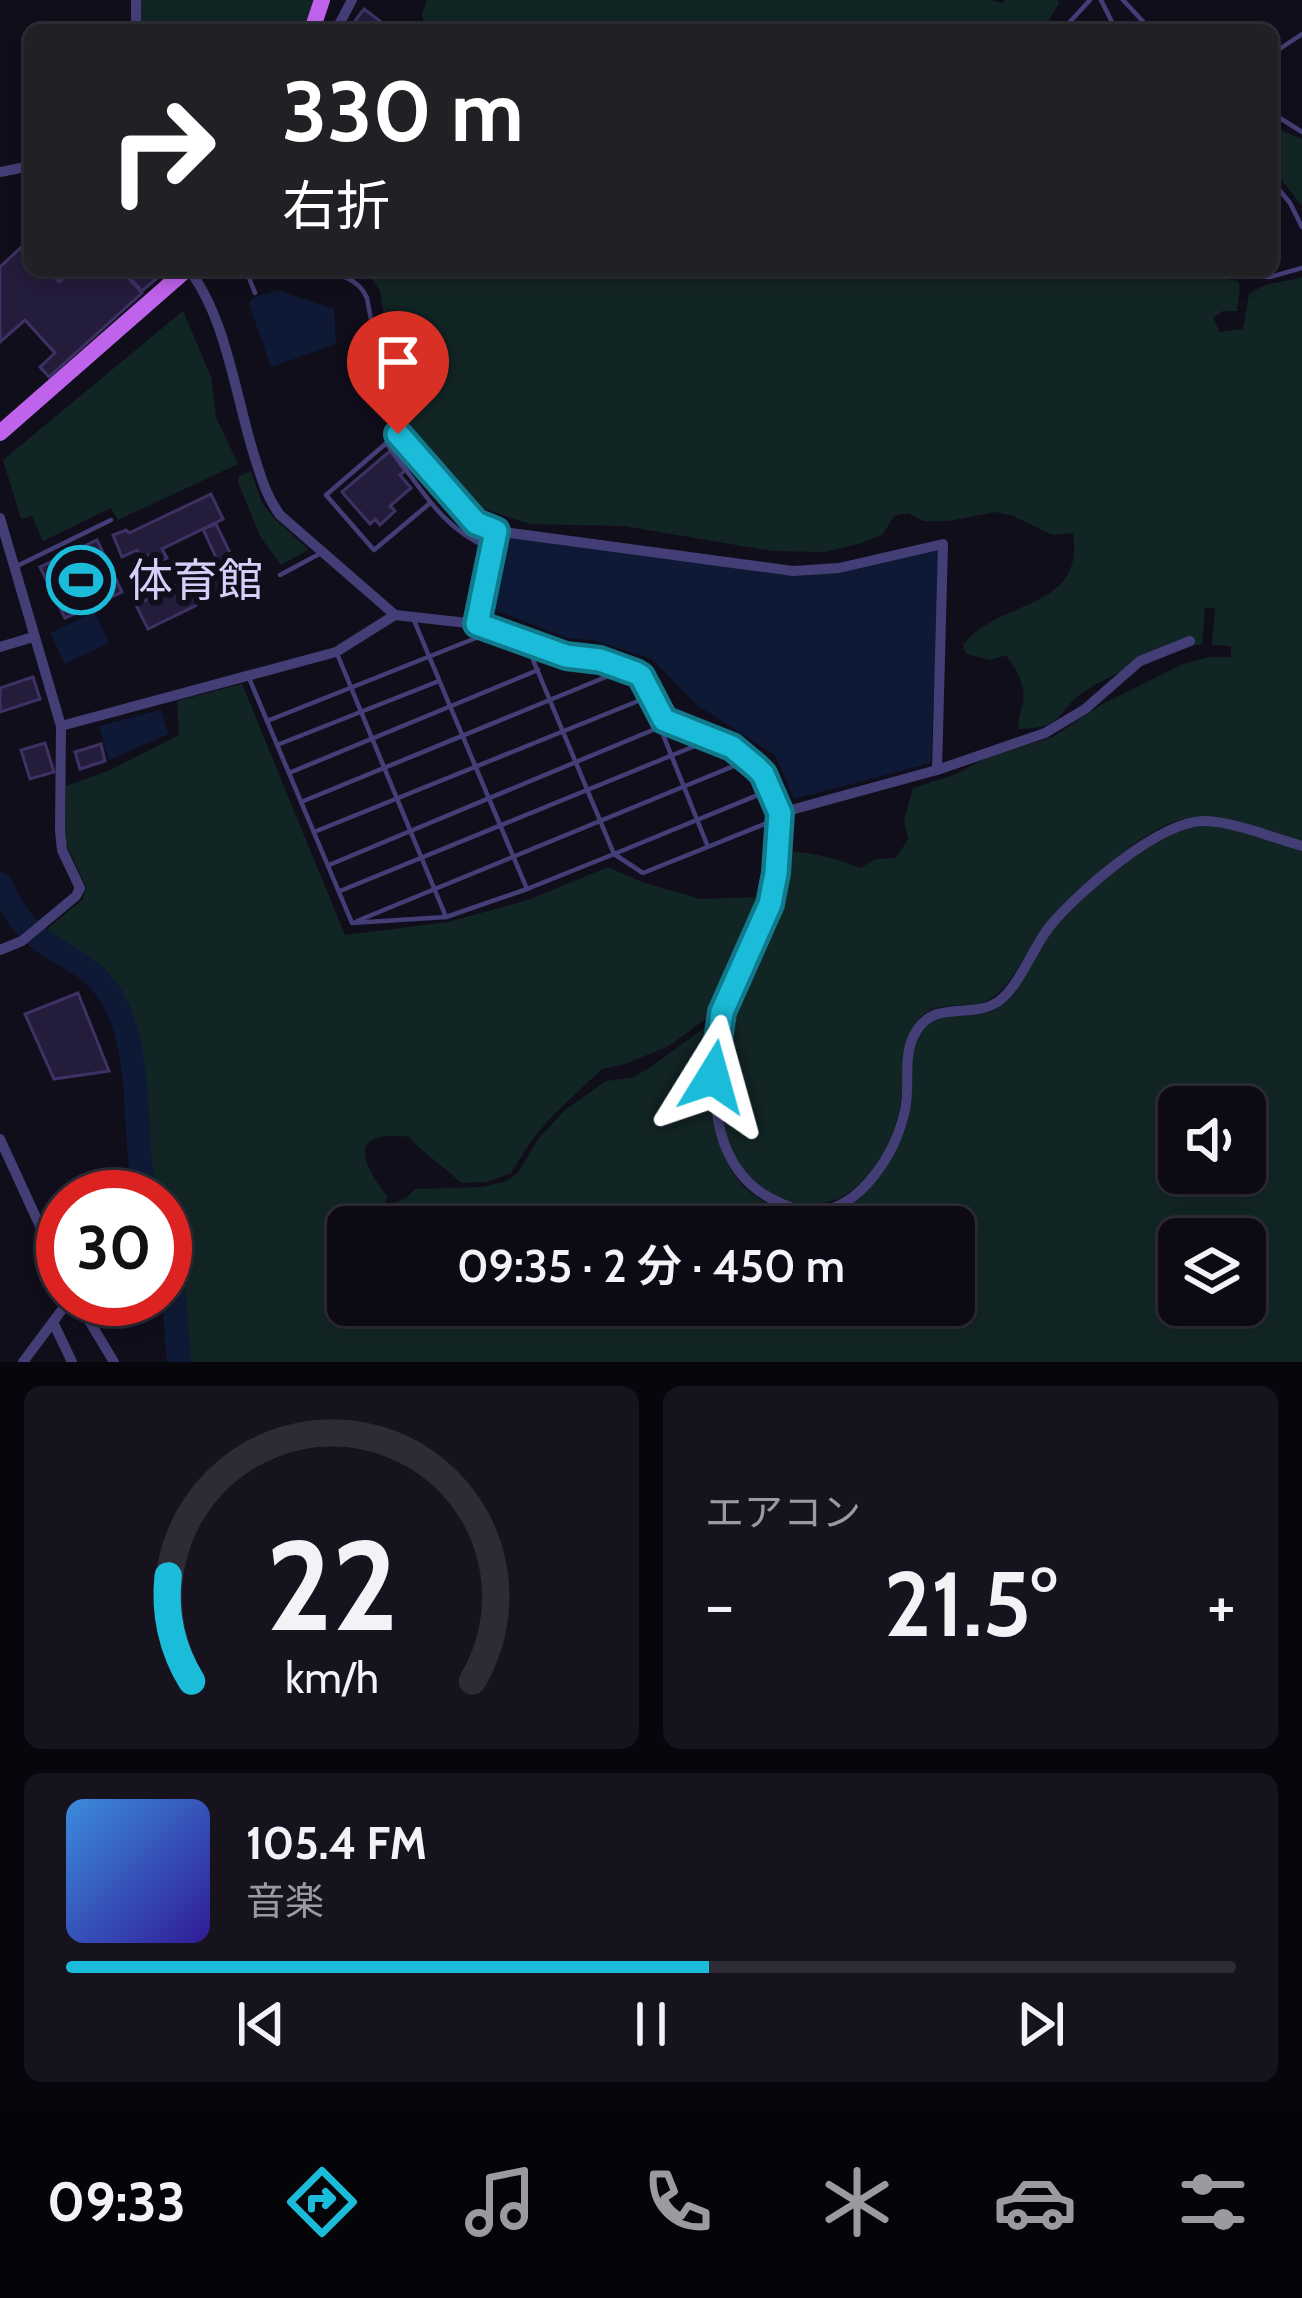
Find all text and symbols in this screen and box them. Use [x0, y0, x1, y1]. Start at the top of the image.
text: 330 m [282, 60, 524, 162]
icon: right [84, 72, 240, 228]
text: 右折 [282, 173, 390, 239]
pin [347, 311, 449, 434]
icon: arrive [365, 329, 431, 395]
sports icon: 体育館 [46, 545, 116, 615]
place label: 体育館 [128, 553, 263, 607]
position arrow [650, 1014, 776, 1140]
map controls [1158, 1086, 1266, 1326]
button: sound [1158, 1086, 1266, 1194]
speed limit sign: 30 [36, 1170, 192, 1326]
button: layers [1158, 1218, 1266, 1326]
text: 09:35 · 2 分 · 450 m [457, 1239, 845, 1293]
text: エアコン [705, 1488, 861, 1536]
text: 22 [265, 1510, 398, 1661]
text: 21.5° [884, 1549, 1057, 1659]
text: − [705, 1564, 734, 1645]
text: + [1207, 1564, 1236, 1645]
text: km/h [285, 1651, 378, 1703]
text: 105.4 FM [246, 1816, 427, 1870]
text: 音楽 [246, 1877, 324, 1925]
icon: previous [228, 1991, 294, 2057]
icon: pause [618, 1991, 684, 2057]
icon: next [1008, 1991, 1074, 2057]
icon: directions [280, 2160, 364, 2244]
icon: music [458, 2160, 542, 2244]
icon: phone [636, 2160, 720, 2244]
icon: climate [815, 2160, 899, 2244]
icon: car [993, 2160, 1077, 2244]
icon: filters [1171, 2160, 1255, 2244]
text: 09:33 [47, 2169, 186, 2235]

